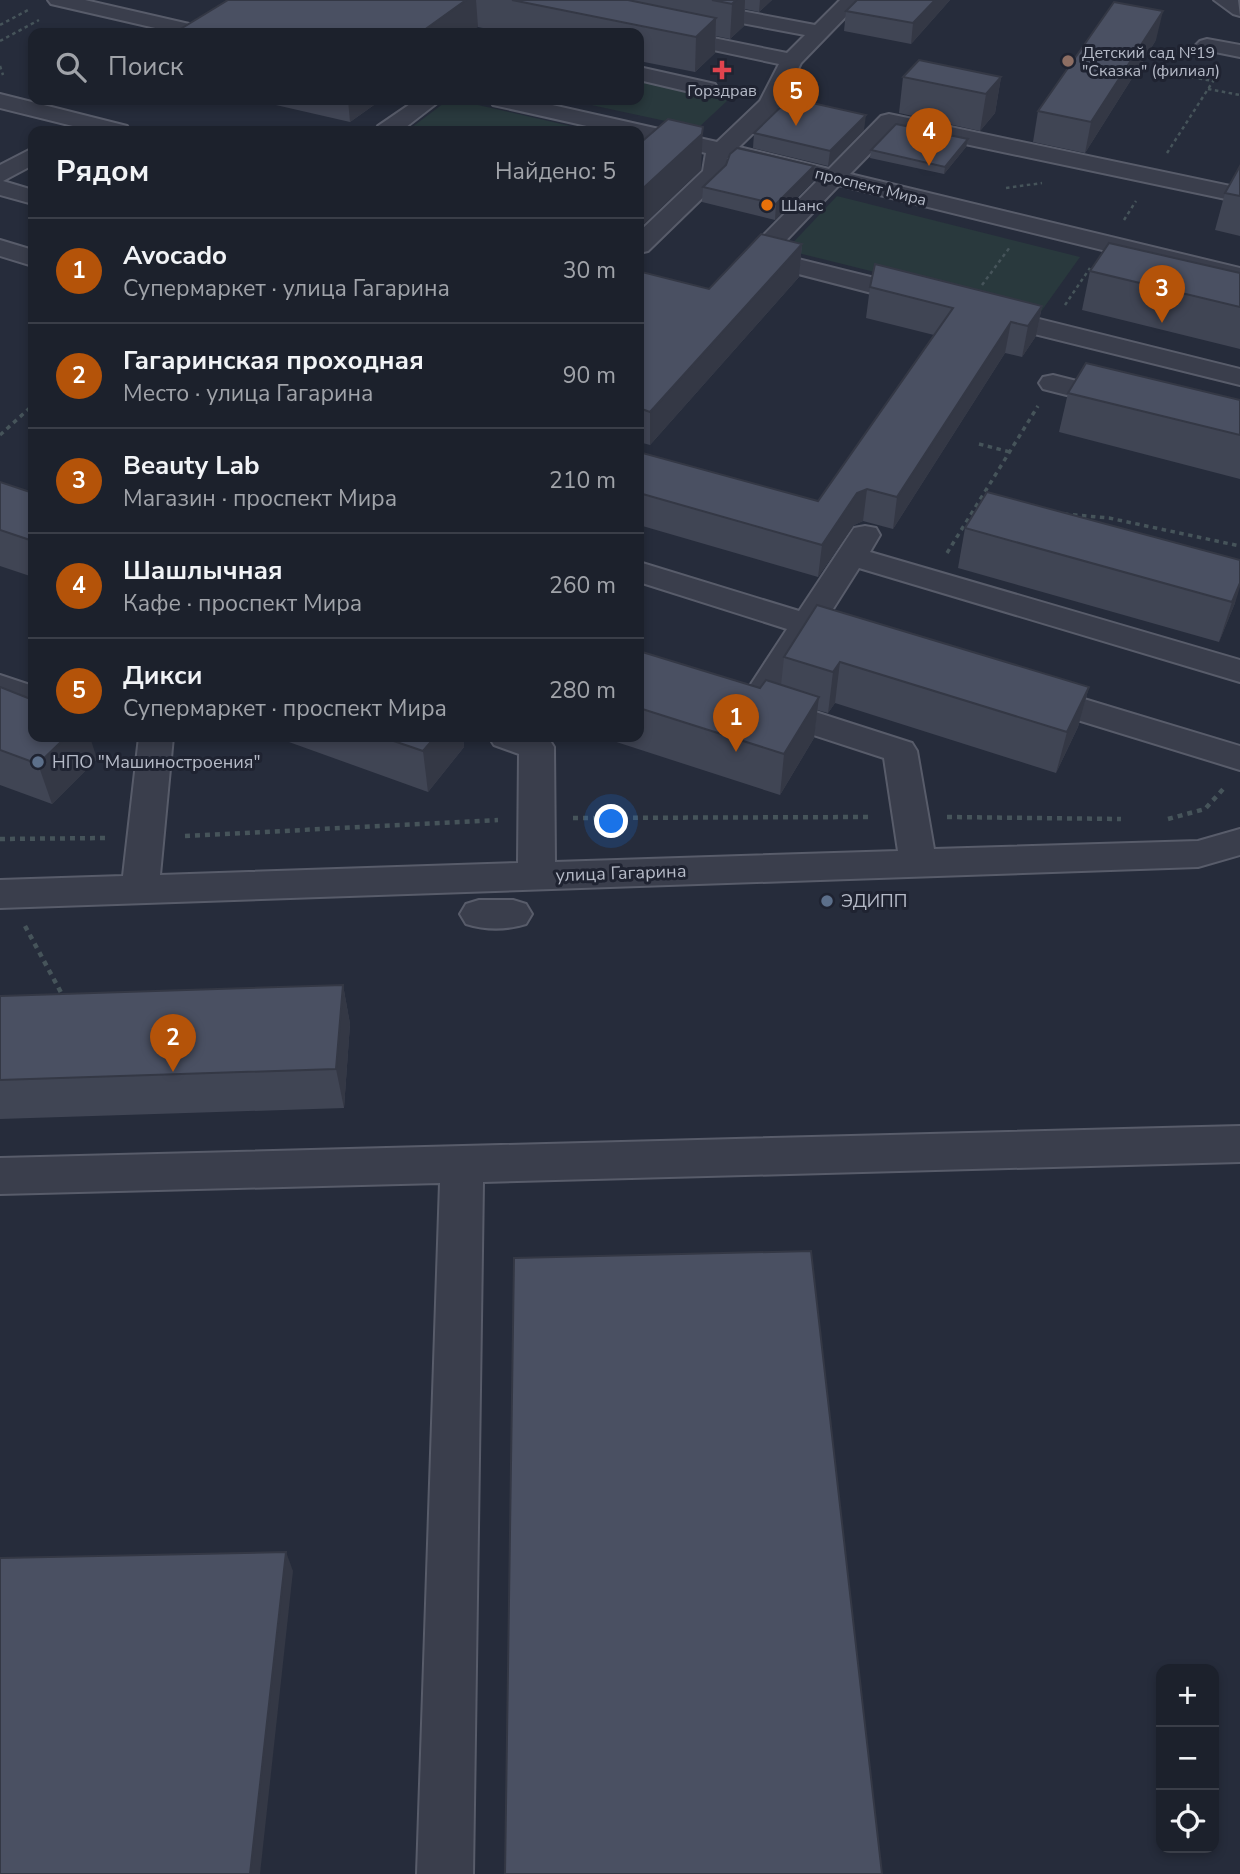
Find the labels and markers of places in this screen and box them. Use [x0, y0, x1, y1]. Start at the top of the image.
place label: Детский сад №19 "Сказка" (филиал) [1082, 42, 1220, 82]
marker: Детский сад №19 "Сказка" (филиал) [1060, 53, 1076, 69]
marker: Горздрав [714, 62, 730, 78]
pin: 5 [773, 68, 819, 126]
place label: Горздрав [687, 80, 757, 102]
pin: 4 [906, 108, 952, 166]
place label: Шанс [781, 195, 824, 217]
marker: Шанс [759, 197, 775, 213]
pin: 3 [1139, 265, 1185, 323]
pin: 1 [713, 694, 759, 752]
place label: НПО "Машиностроения" [52, 750, 260, 774]
marker: НПО "Машиностроения" [30, 754, 46, 770]
place label: ЭДИПП [841, 889, 907, 913]
marker: ЭДИПП [819, 893, 835, 909]
pin: 2 [150, 1014, 196, 1072]

